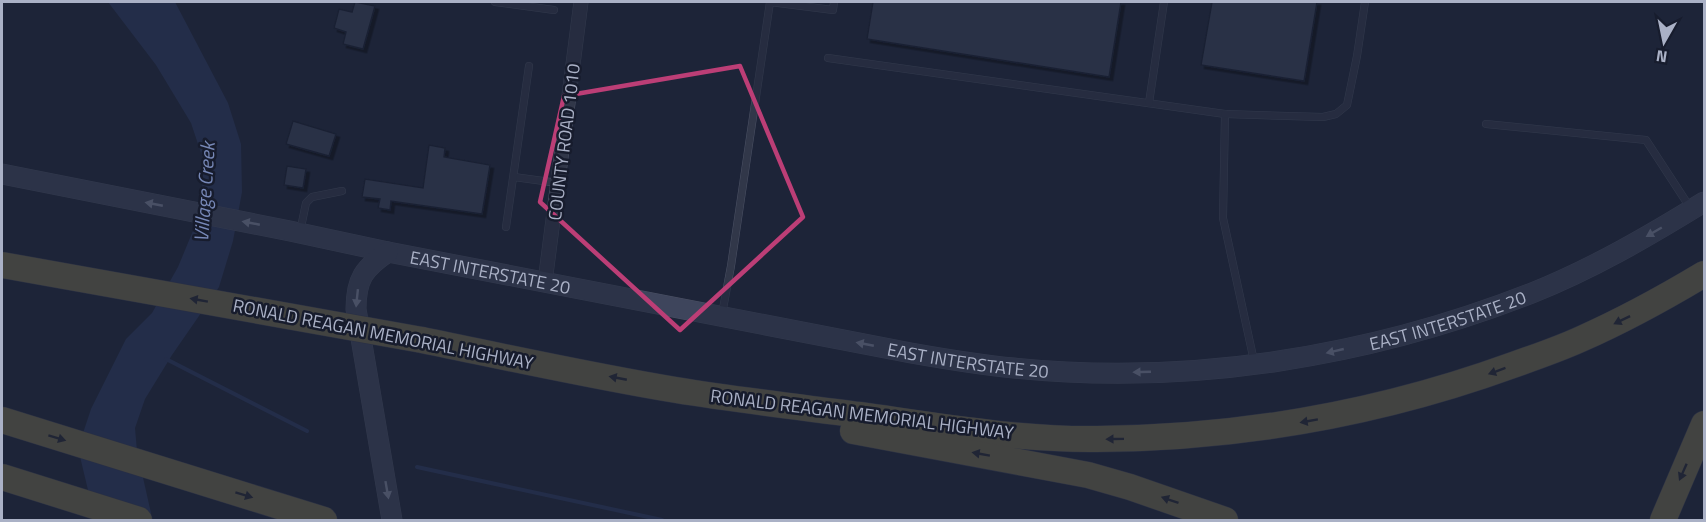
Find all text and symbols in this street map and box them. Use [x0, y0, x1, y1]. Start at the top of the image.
north arrow [1634, 12, 1694, 72]
text: N [1654, 44, 1669, 70]
street label: COUNTY ROAD 1010 [541, 62, 587, 222]
water label: Village Creek [185, 139, 223, 243]
one-way arrow [144, 199, 163, 208]
one-way arrow [241, 218, 260, 227]
one-way arrow [1645, 227, 1662, 237]
street label: EAST INTERSTATE 20 [408, 243, 573, 300]
street label: EAST INTERSTATE 20 [1366, 283, 1530, 357]
one-way arrow [352, 288, 362, 307]
street label: RONALD REAGAN MEMORIAL HIGHWAY [231, 292, 536, 376]
one-way arrow [189, 295, 208, 304]
one-way arrow [1613, 315, 1630, 324]
street label: EAST INTERSTATE 20 [885, 335, 1050, 384]
one-way arrow [855, 339, 874, 348]
one-way arrow [1326, 347, 1345, 357]
one-way arrow [1488, 367, 1506, 376]
one-way arrow [1132, 368, 1151, 377]
one-way arrow [608, 373, 627, 382]
street label: RONALD REAGAN MEMORIAL HIGHWAY [709, 382, 1016, 446]
one-way arrow [1299, 416, 1318, 425]
one-way arrow [48, 434, 66, 443]
one-way arrow [1106, 434, 1125, 443]
one-way arrow [971, 449, 990, 458]
one-way arrow [1678, 463, 1687, 480]
one-way arrow [382, 480, 391, 499]
one-way arrow [235, 491, 253, 500]
one-way arrow [1161, 495, 1179, 505]

